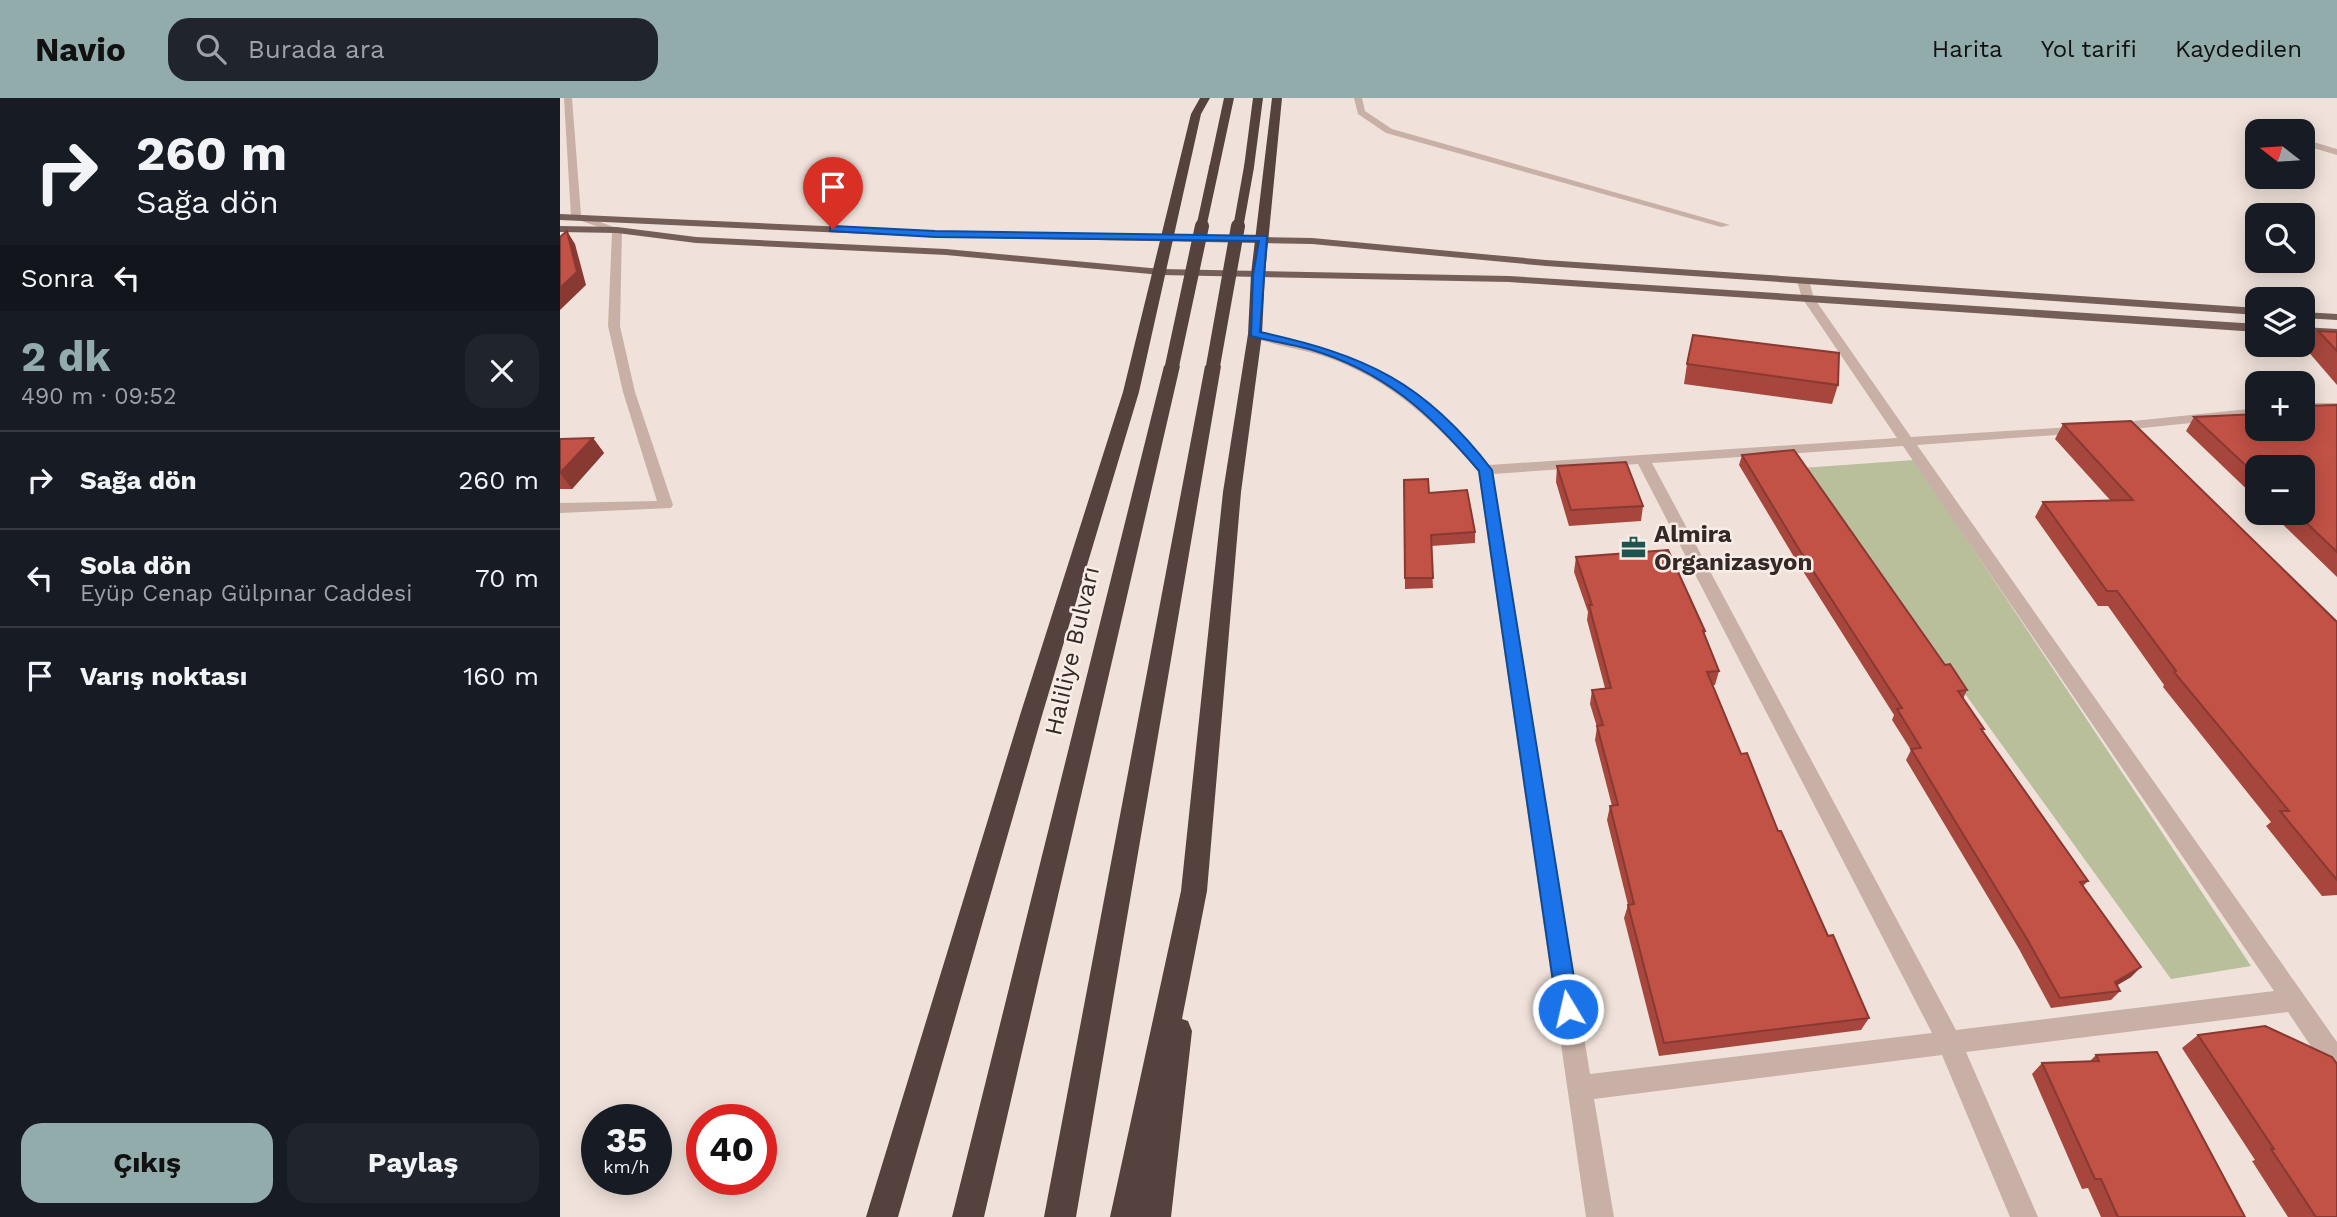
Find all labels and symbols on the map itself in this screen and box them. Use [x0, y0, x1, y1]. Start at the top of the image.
north arrow [2245, 119, 2315, 189]
pin [803, 157, 863, 229]
place label: Almira Organizasyon [1654, 520, 1812, 576]
office icon: Almira Organizasyon [1620, 534, 1648, 562]
street label: Haliliye Bulvarı [1039, 564, 1105, 738]
position arrow [1531, 972, 1605, 1046]
speed limit sign: 40 [686, 1104, 777, 1195]

